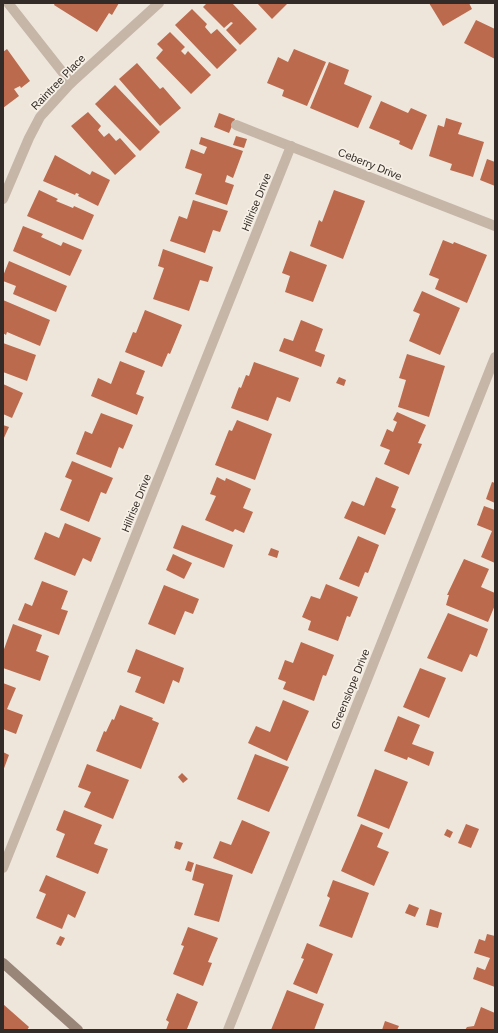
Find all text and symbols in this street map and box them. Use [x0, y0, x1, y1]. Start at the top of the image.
street label: Raintree Place [29, 52, 87, 112]
street label: Ceberry Drive [336, 146, 404, 182]
street label: Hillrise Drive [239, 171, 273, 233]
street label: Hillrise Drive [119, 472, 153, 534]
street label: Greenslope Drive [328, 647, 372, 731]

